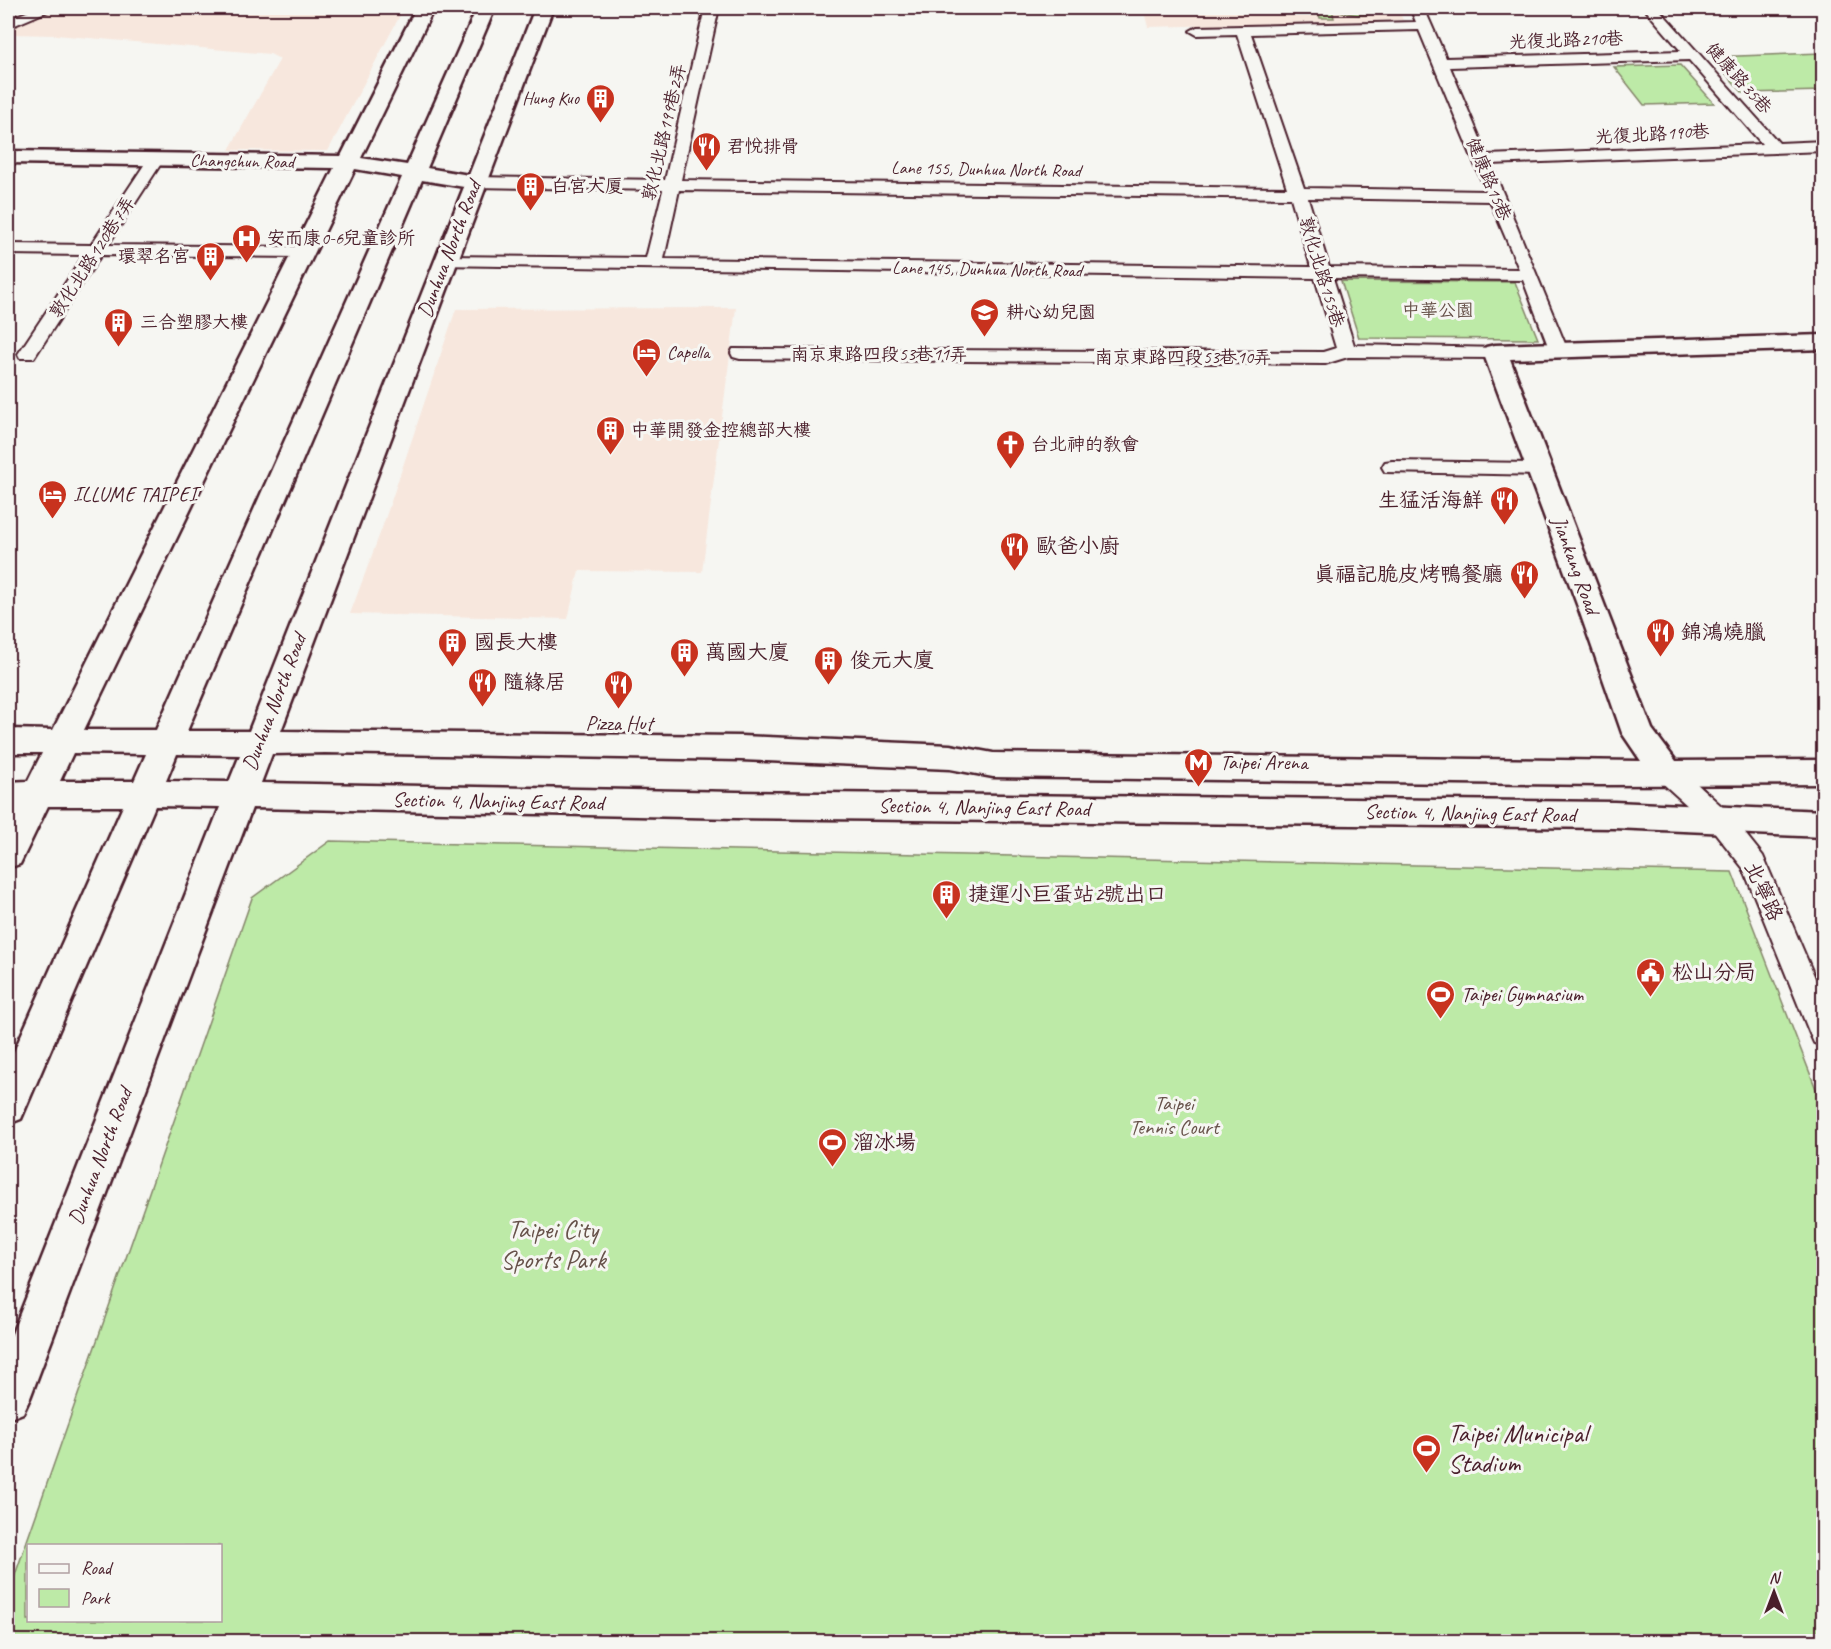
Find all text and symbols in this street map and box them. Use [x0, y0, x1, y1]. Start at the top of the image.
street label: 光復北路210巷 [1508, 27, 1624, 53]
street label: 健康路35巷 [1701, 38, 1777, 118]
street label: 敦化北路199巷2弄 [637, 61, 691, 203]
building icon: Hung Kuo [584, 82, 616, 124]
place label: Hung Kuo [522, 87, 581, 109]
street label: 光復北路190巷 [1594, 120, 1710, 148]
restaurant icon: 君悅排骨 [690, 130, 722, 172]
street label: 健康路15巷 [1462, 134, 1516, 224]
place label: 君悅排骨 [727, 135, 799, 157]
street label: Changchun Road [190, 149, 297, 173]
street label: Lane 155, Dunhua North Road [891, 156, 1084, 182]
building icon: 白宫大厦 [514, 170, 546, 212]
street label: Dunhua North Road [411, 174, 488, 321]
place label: 白宫大厦 [551, 175, 623, 197]
street label: 敦化北路120巷7弄 [45, 192, 139, 322]
street label: 敦化北路155巷 [1295, 214, 1349, 330]
hospital icon: 安而康0-6兒童診所 [230, 222, 262, 264]
place label: 安而康0-6兒童診所 [267, 227, 415, 249]
building icon: 環翠名宮 [195, 240, 227, 282]
place label: 環翠名宮 [118, 245, 190, 267]
street label: Lane 145, Dunhua North Road [892, 256, 1085, 282]
school or university icon: 耕心幼兒園 [969, 296, 1001, 338]
park label: 中華公園 [1402, 299, 1474, 321]
place label: 耕心幼兒園 [1006, 301, 1096, 323]
building icon: 三合塑膠大樓 [103, 306, 135, 348]
place label: 三合塑膠大樓 [140, 311, 248, 333]
hotel icon: Capella [630, 336, 662, 378]
place label: Capella [667, 341, 711, 363]
street label: 南京東路四段53巷11弄 [791, 343, 967, 365]
street label: 南京東路四段53巷10弄 [1095, 346, 1271, 368]
building icon: 中華開發金控總部大樓 [594, 414, 626, 456]
place label: 中華開發金控總部大樓 [631, 419, 811, 441]
church icon: 台北神的教會 [994, 428, 1026, 470]
place label: 台北神的教會 [1031, 433, 1139, 455]
hotel icon: ILLUME TAIPEI [36, 478, 68, 520]
place label: ILLUME TAIPEI [73, 481, 202, 507]
restaurant icon: 生猛活海鮮 [1488, 484, 1520, 526]
place label: 生猛活海鮮 [1378, 487, 1483, 513]
street label: Jiankang Road [1546, 512, 1607, 621]
restaurant icon: 歐爸小廚 [999, 530, 1031, 572]
place label: 歐爸小廚 [1036, 533, 1120, 559]
restaurant icon: 真福記脆皮烤鴨餐廳 [1508, 558, 1540, 600]
place label: 真福記脆皮烤鴨餐廳 [1314, 561, 1503, 587]
restaurant icon: 錦鴻燒臘 [1644, 616, 1676, 658]
place label: 錦鴻燒臘 [1681, 619, 1766, 645]
building icon: 國長大樓 [437, 626, 469, 668]
street label: Dunhua North Road [236, 627, 313, 774]
place label: 國長大樓 [474, 629, 558, 655]
building icon: 萬國大廈 [668, 636, 700, 678]
place label: 萬國大廈 [705, 639, 789, 665]
building icon: 俊元大廈 [813, 644, 845, 686]
place label: 俊元大廈 [850, 647, 934, 673]
restaurant icon: 隨緣居 [466, 666, 498, 708]
restaurant icon: Pizza Hut [603, 668, 635, 710]
place label: 隨緣居 [503, 669, 566, 695]
place label: Pizza Hut [585, 710, 656, 736]
metro station icon: Taipei Arena [1183, 746, 1215, 788]
place label: Taipei Arena [1220, 749, 1310, 775]
street label: Section 4, Nanjing East Road [392, 786, 607, 816]
street label: Section 4, Nanjing East Road [878, 792, 1093, 822]
street label: Section 4, Nanjing East Road [1364, 798, 1579, 828]
street label: 北寧路 [1739, 857, 1789, 925]
building icon: 捷運小巨蛋站2號出口 [931, 878, 963, 920]
place label: 捷運小巨蛋站2號出口 [968, 881, 1166, 907]
public building icon: 松山分局 [1635, 956, 1667, 998]
place label: 松山分局 [1672, 959, 1756, 985]
sports icon: Taipei Gymnasium [1424, 978, 1456, 1020]
place label: Taipei Gymnasium [1461, 981, 1584, 1007]
street label: Dunhua North Road [62, 1081, 139, 1228]
park label: Taipei Tennis Court [1129, 1090, 1221, 1140]
sports icon: 溜冰場 [816, 1126, 848, 1168]
place label: 溜冰場 [853, 1129, 916, 1155]
park label: Taipei City Sports Park [501, 1213, 608, 1276]
place label: Taipei Municipal Stadium [1448, 1417, 1592, 1480]
sports icon: Taipei Municipal Stadium [1411, 1432, 1443, 1474]
legend [27, 1544, 222, 1622]
text: Road [81, 1557, 114, 1579]
north arrow [1744, 1562, 1804, 1622]
text: N [1769, 1568, 1782, 1588]
text: Park [81, 1587, 111, 1609]

